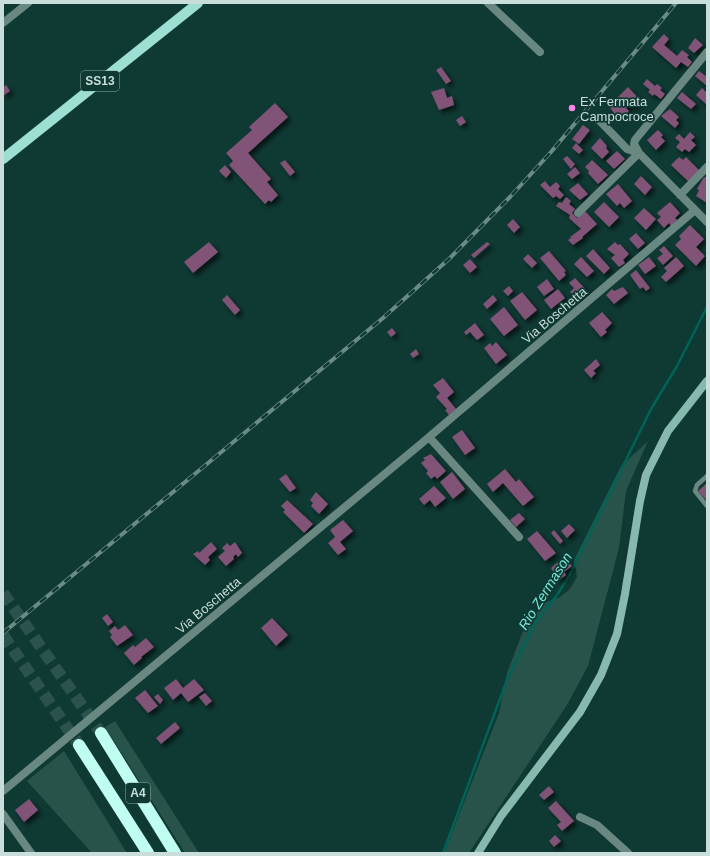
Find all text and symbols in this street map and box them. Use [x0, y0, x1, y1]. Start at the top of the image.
road number: SS13 [81, 71, 119, 91]
place label: Ex Fermata Campocroce [580, 94, 654, 124]
marker: Ex Fermata Campocroce [567, 103, 577, 113]
street label: Via Boschetta [519, 283, 590, 347]
water label: Rio Zermason [515, 549, 575, 633]
street label: Via Boschetta [173, 573, 244, 637]
road number: A4 [126, 783, 150, 803]

